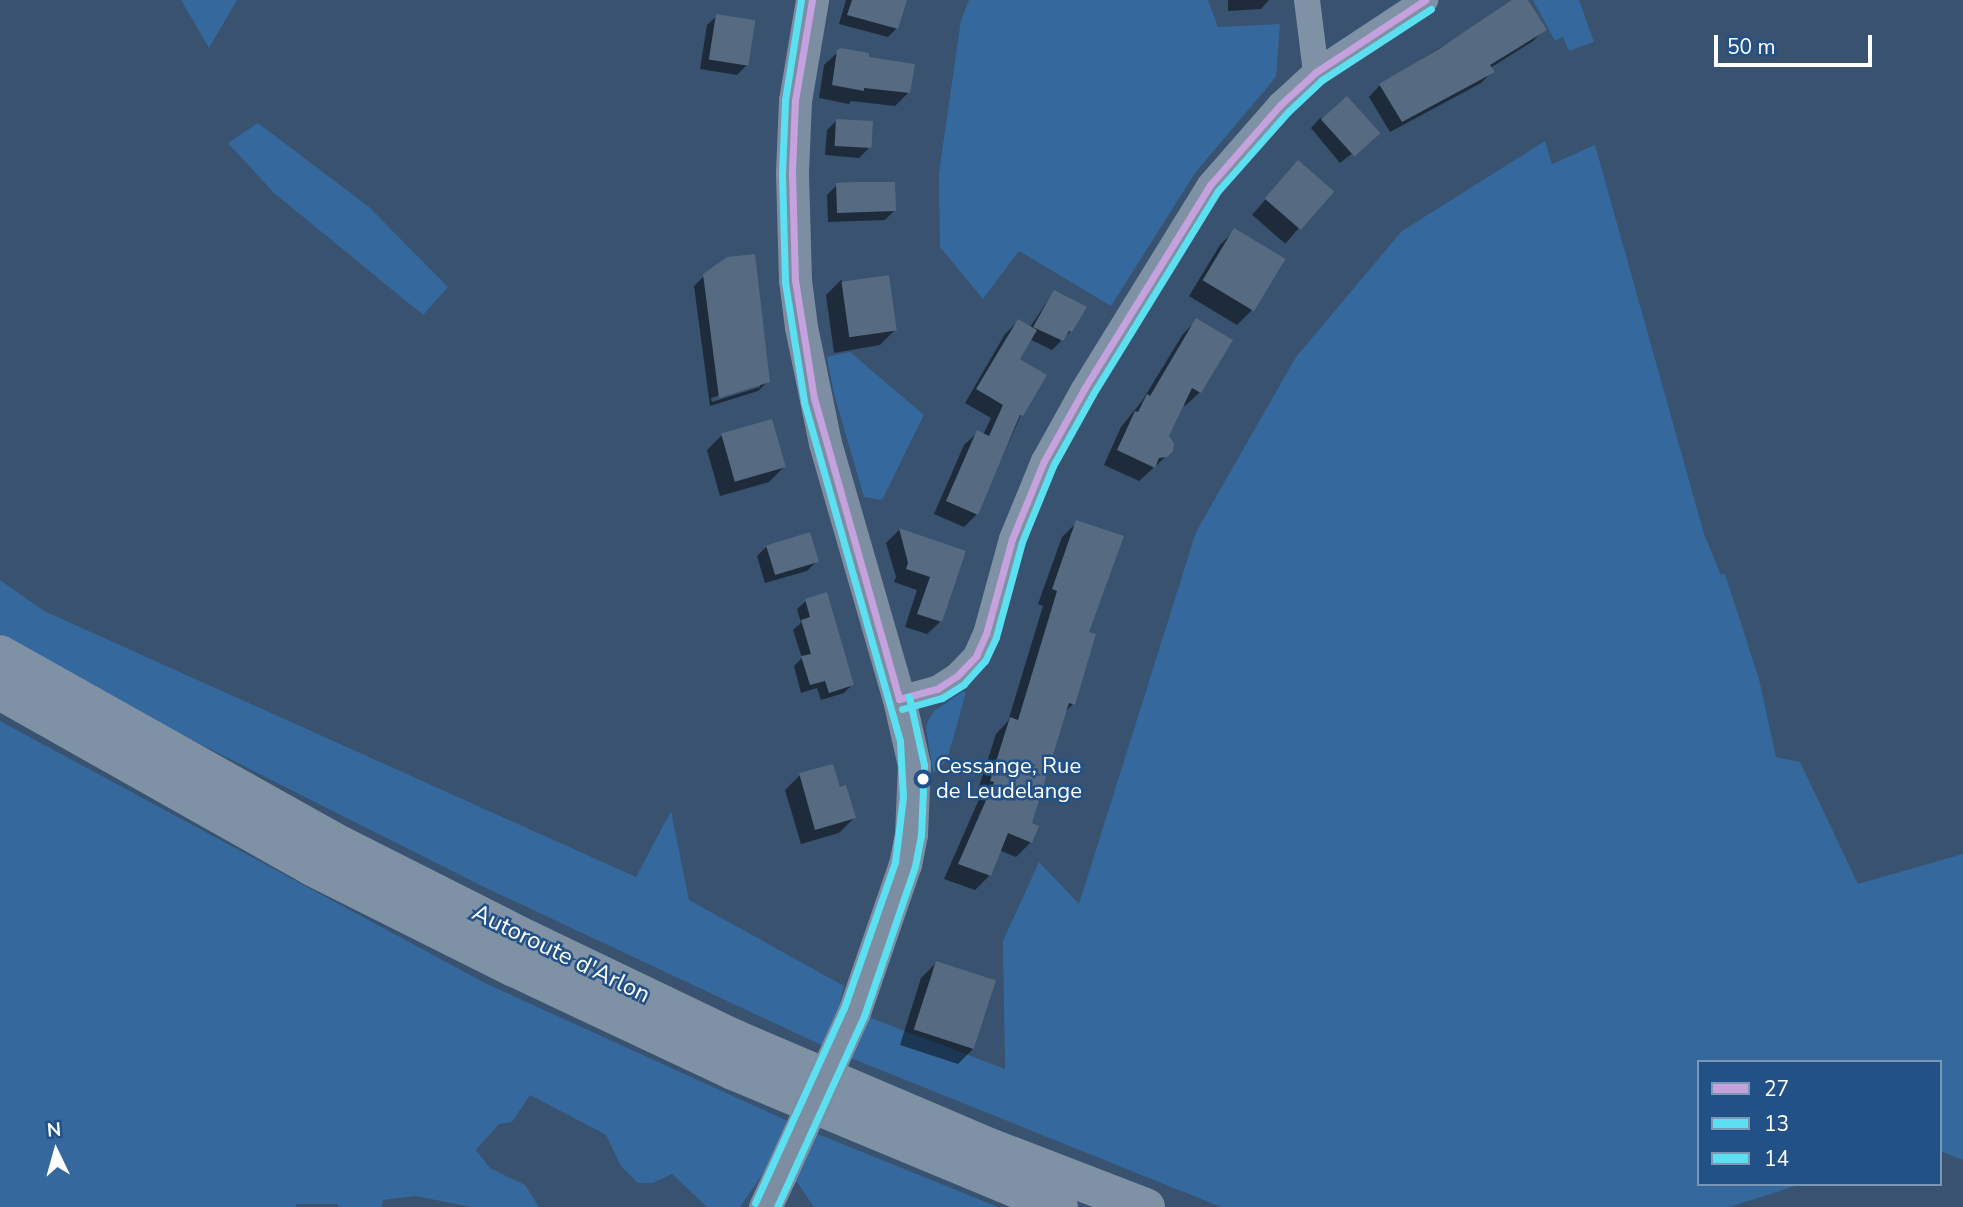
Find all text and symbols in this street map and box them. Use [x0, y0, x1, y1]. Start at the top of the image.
scale bar [1718, 21, 1876, 65]
text: 50 m [1727, 33, 1776, 61]
place label: Cessange, Rue de Leudelange [936, 753, 1082, 804]
marker: Cessange, Rue de Leudelange [916, 772, 930, 786]
street label: Autoroute d'Arlon [467, 898, 655, 1010]
legend [1697, 1060, 1942, 1186]
text: 27 [1764, 1075, 1789, 1103]
text: 13 [1764, 1110, 1789, 1138]
north arrow [21, 1116, 91, 1186]
text: N [46, 1117, 62, 1144]
text: 14 [1764, 1145, 1789, 1173]

